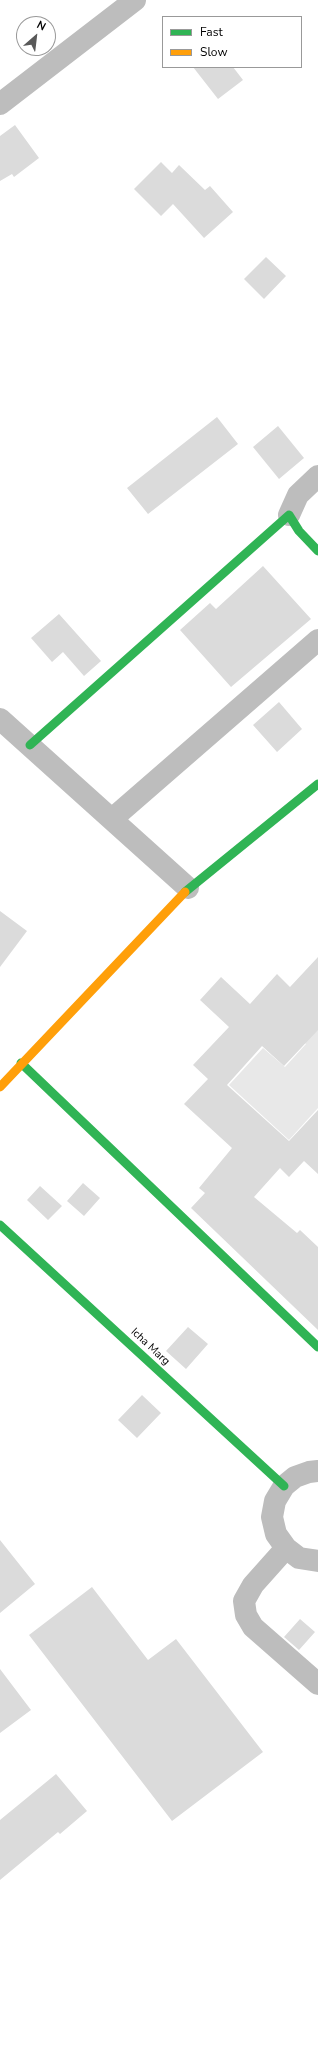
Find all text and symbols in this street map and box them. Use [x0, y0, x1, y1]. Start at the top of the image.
north arrow [16, 16, 56, 56]
legend [162, 16, 302, 68]
text: N [34, 17, 49, 34]
text: Fast [200, 24, 223, 40]
text: Slow [200, 44, 228, 60]
street label: Icha Marg [128, 1326, 172, 1368]

